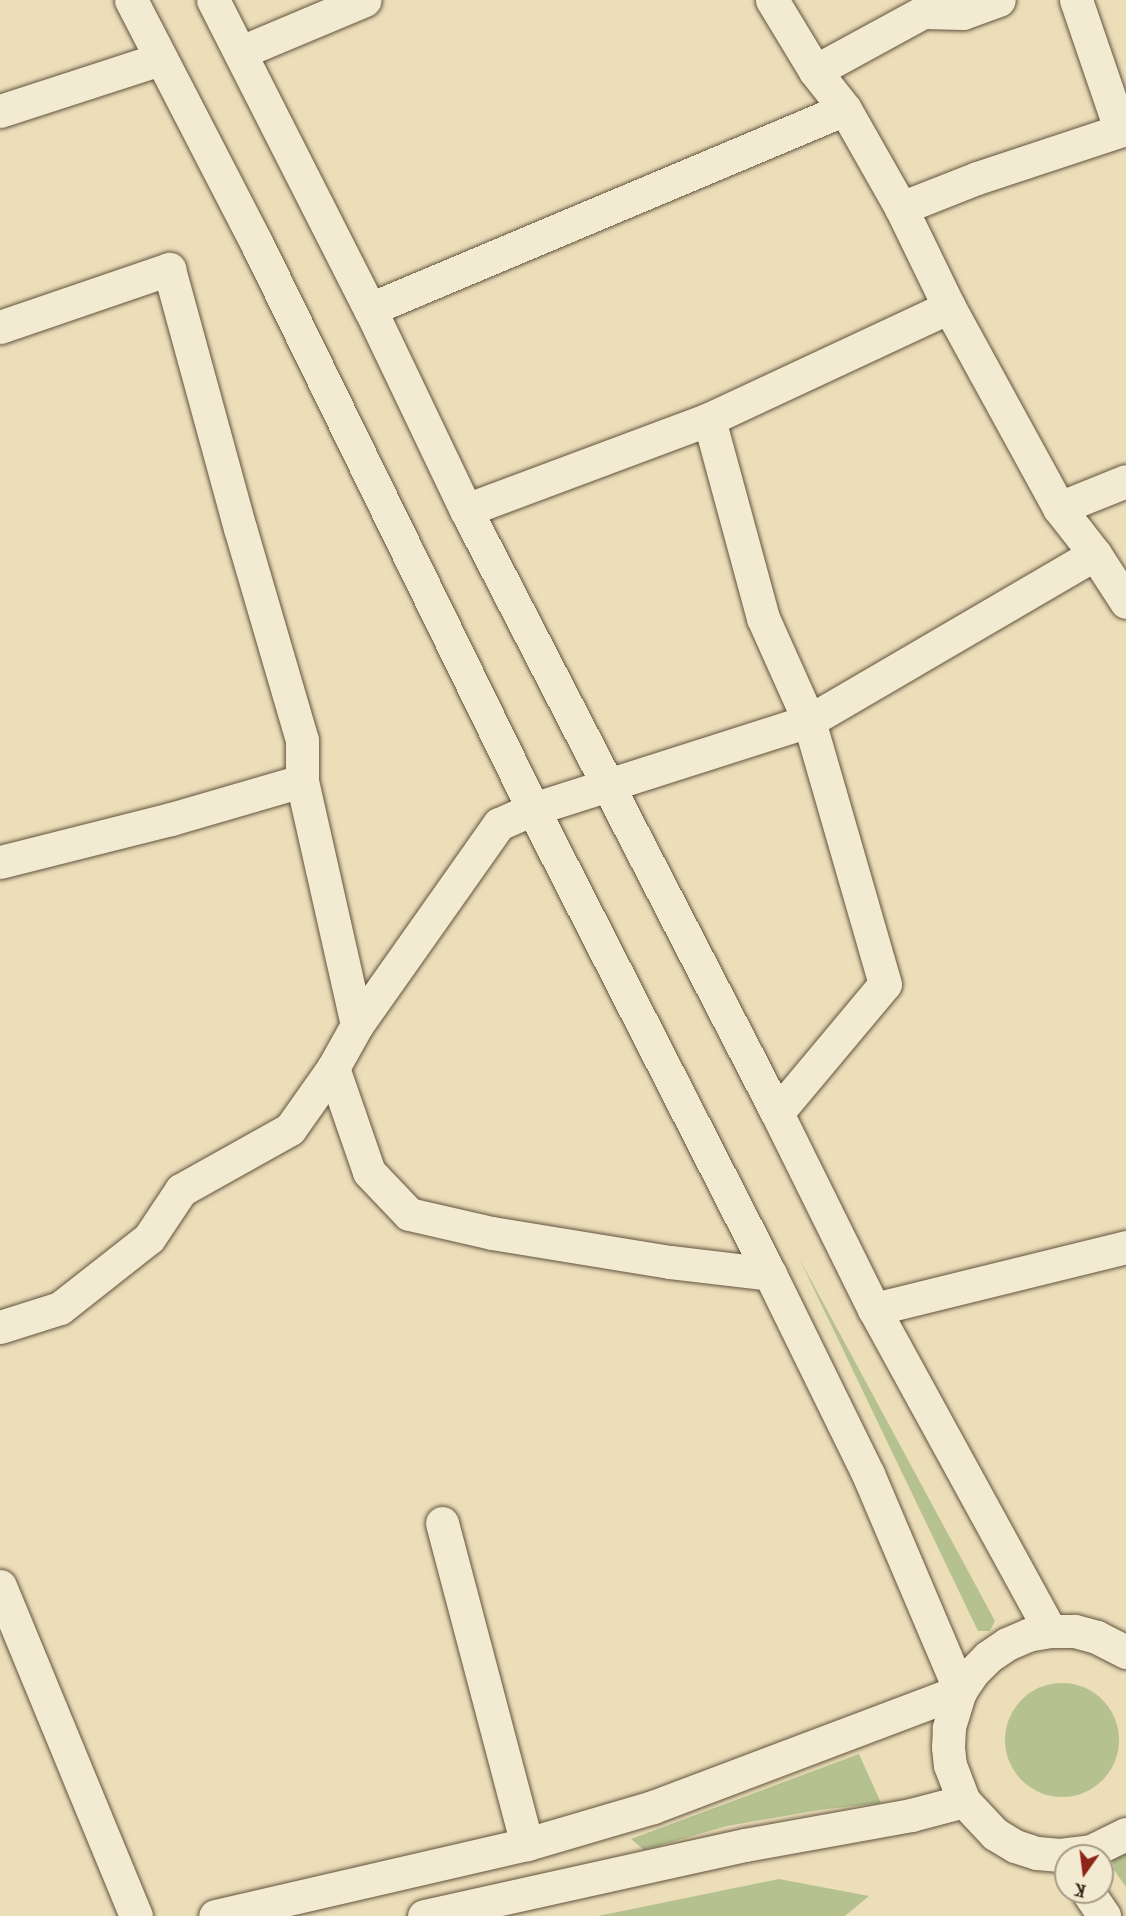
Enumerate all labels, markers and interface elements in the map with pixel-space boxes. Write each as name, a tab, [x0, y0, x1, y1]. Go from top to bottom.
north arrow	[1054, 1844, 1114, 1904]
text: K	[1072, 1879, 1088, 1901]

